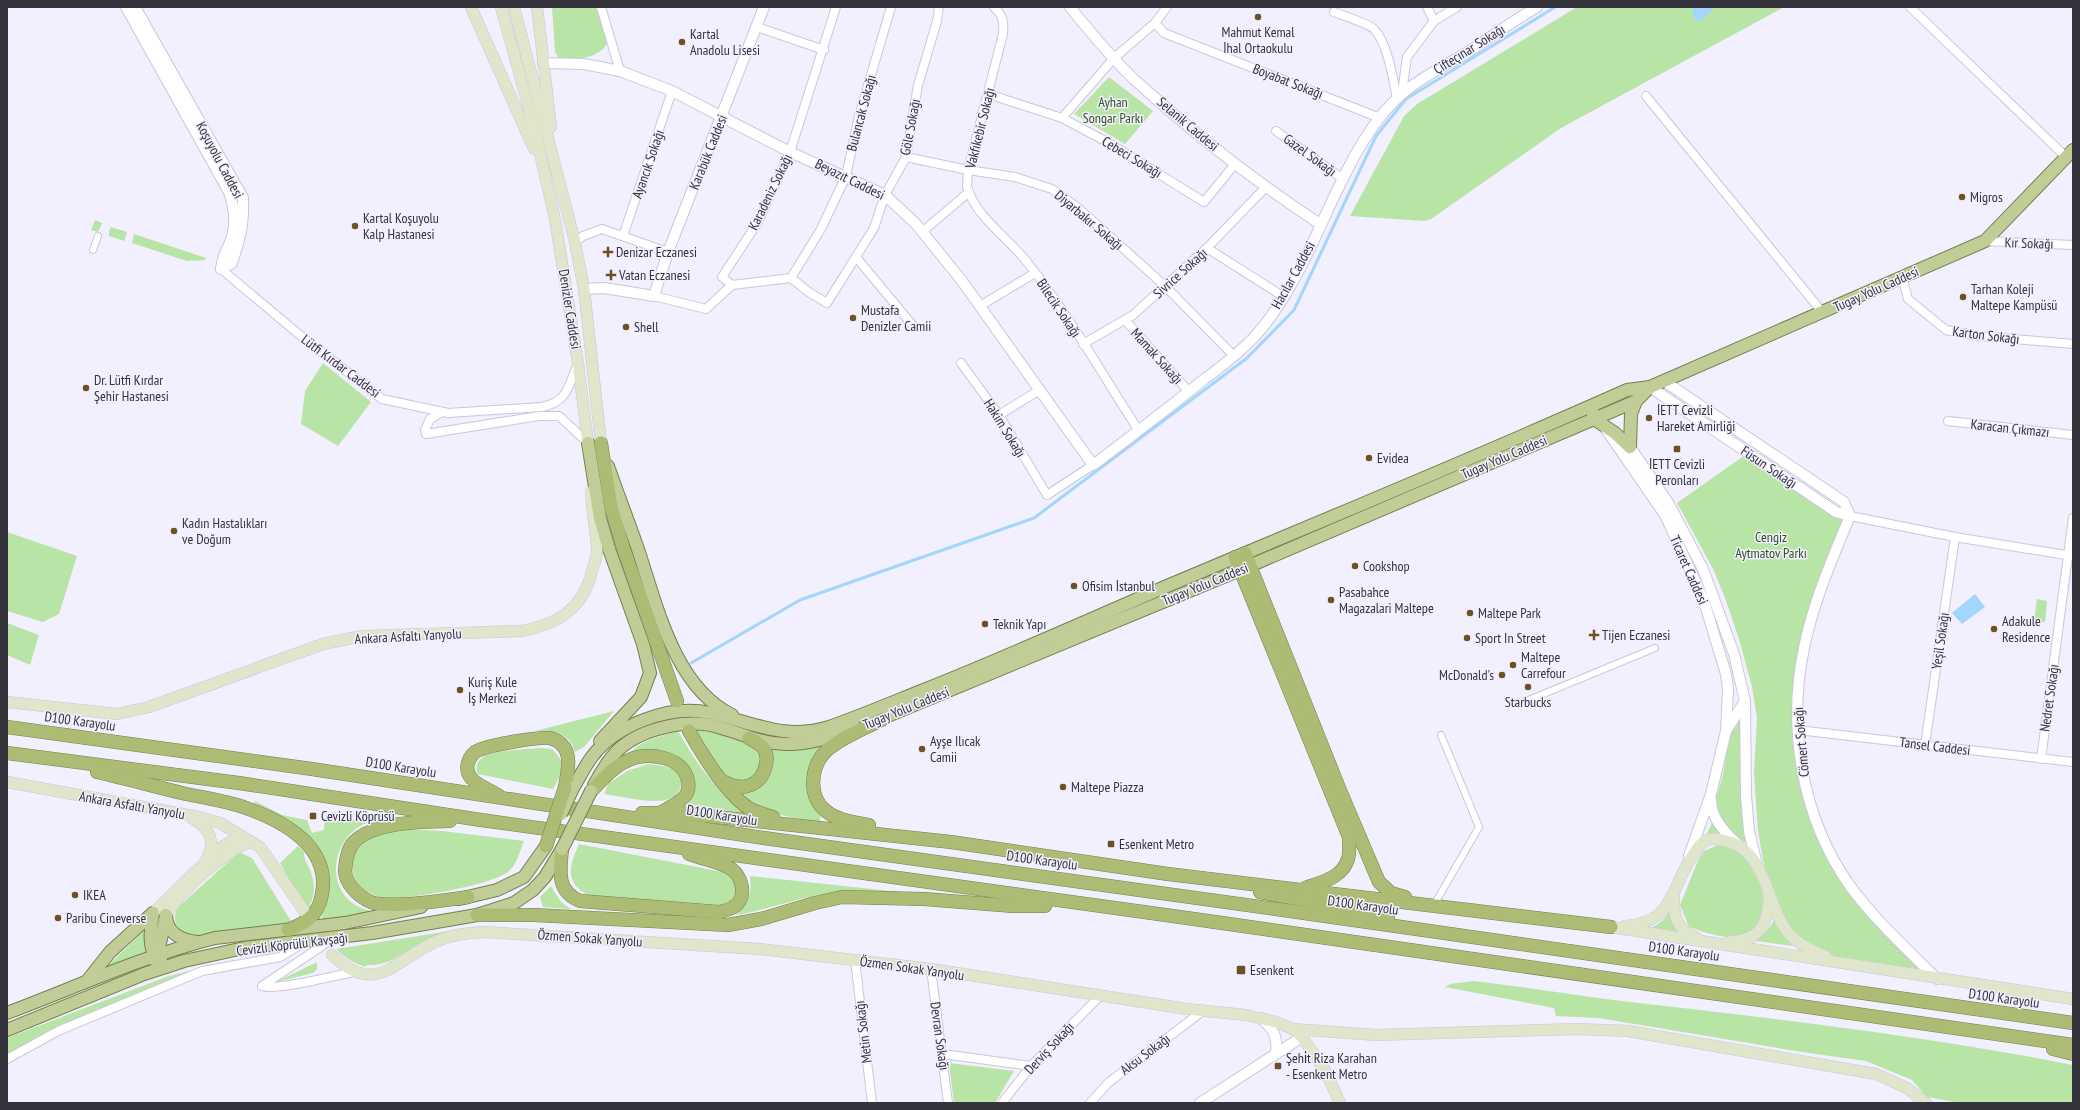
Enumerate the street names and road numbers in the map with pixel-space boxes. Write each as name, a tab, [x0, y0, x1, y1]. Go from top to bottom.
street label: Çifteçınar Sokağı	[1430, 20, 1508, 78]
street label: Boyabat Sokağı	[1250, 59, 1326, 103]
street label: Bulancak Sokağı	[842, 73, 880, 153]
street label: Vakfıkebir Sokağı	[961, 86, 999, 171]
street label: Selanik Caddesi	[1153, 93, 1223, 155]
street label: Göle Sokağı	[896, 97, 924, 157]
street label: Karabük Caddesi	[685, 112, 731, 192]
street label: Koşuyolu Caddesi	[192, 119, 248, 201]
street label: Ayancık Sokağı	[628, 127, 668, 201]
street label: Gazel Sokağı	[1280, 130, 1340, 180]
street label: Cebeci Sokağı	[1099, 132, 1165, 182]
street label: Karadeniz Sokağı	[744, 151, 796, 233]
street label: Beyazıt Caddesi	[812, 154, 888, 204]
street label: Diyarbakır Sokağı	[1051, 186, 1127, 254]
street label: Kır Sokağı	[2004, 233, 2054, 253]
street label: Hacılar Caddesi	[1267, 238, 1319, 312]
street label: Sivrice Sokağı	[1149, 244, 1211, 302]
street label: Tugay Yolu Caddesi	[1831, 262, 1921, 316]
street label: Denizler Caddesi	[555, 268, 585, 350]
street label: Bilecik Sokağı	[1033, 275, 1085, 341]
street label: Karton Sokağı	[1951, 322, 2021, 348]
street label: Mamak Sokağı	[1127, 324, 1187, 388]
street label: Lütfi Kırdar Caddesi	[298, 330, 384, 402]
street label: Hakim Sokağı	[980, 395, 1030, 461]
street label: Karacan Çıkmazı	[1970, 415, 2050, 441]
street label: Tugay Yolu Caddesi	[1458, 431, 1550, 483]
street label: Füsun Sokağı	[1737, 442, 1801, 492]
street label: Ticaret Caddesi	[1666, 533, 1712, 607]
street label: Tugay Yolu Caddesi	[1159, 559, 1251, 609]
street label: Yeşil Sokağı	[1927, 611, 1953, 671]
street label: Ankara Asfaltı Yanyolu	[354, 624, 462, 648]
street label: Nedret Sokağı	[2035, 663, 2063, 733]
street label: Tugay Yolu Caddesi	[860, 683, 952, 733]
street label: Cömert Sokağı	[1789, 706, 1813, 778]
street label: D100 Karayolu	[43, 707, 117, 735]
street label: Tansel Caddesi	[1899, 733, 1971, 759]
street label: D100 Karayolu	[364, 753, 438, 781]
street label: Ankara Asfaltı Yanyolu	[78, 787, 186, 823]
street label: D100 Karayolu	[685, 801, 759, 829]
street label: D100 Karayolu	[1005, 846, 1079, 874]
street label: D100 Karayolu	[1326, 891, 1400, 919]
street label: Özmen Sokak Yanyolu	[537, 925, 643, 951]
street label: Cevizli Köprülü Kavşağı	[235, 928, 349, 960]
street label: D100 Karayolu	[1647, 937, 1721, 965]
street label: Özmen Sokak Yanyolu	[859, 952, 965, 984]
street label: D100 Karayolu	[1967, 984, 2041, 1012]
street label: Metin Sokağı	[850, 1000, 876, 1064]
street label: Devran Sokağı	[926, 1001, 954, 1071]
street label: Derviş Sokağı	[1020, 1018, 1078, 1078]
street label: Aksu Sokağı	[1116, 1029, 1174, 1079]

